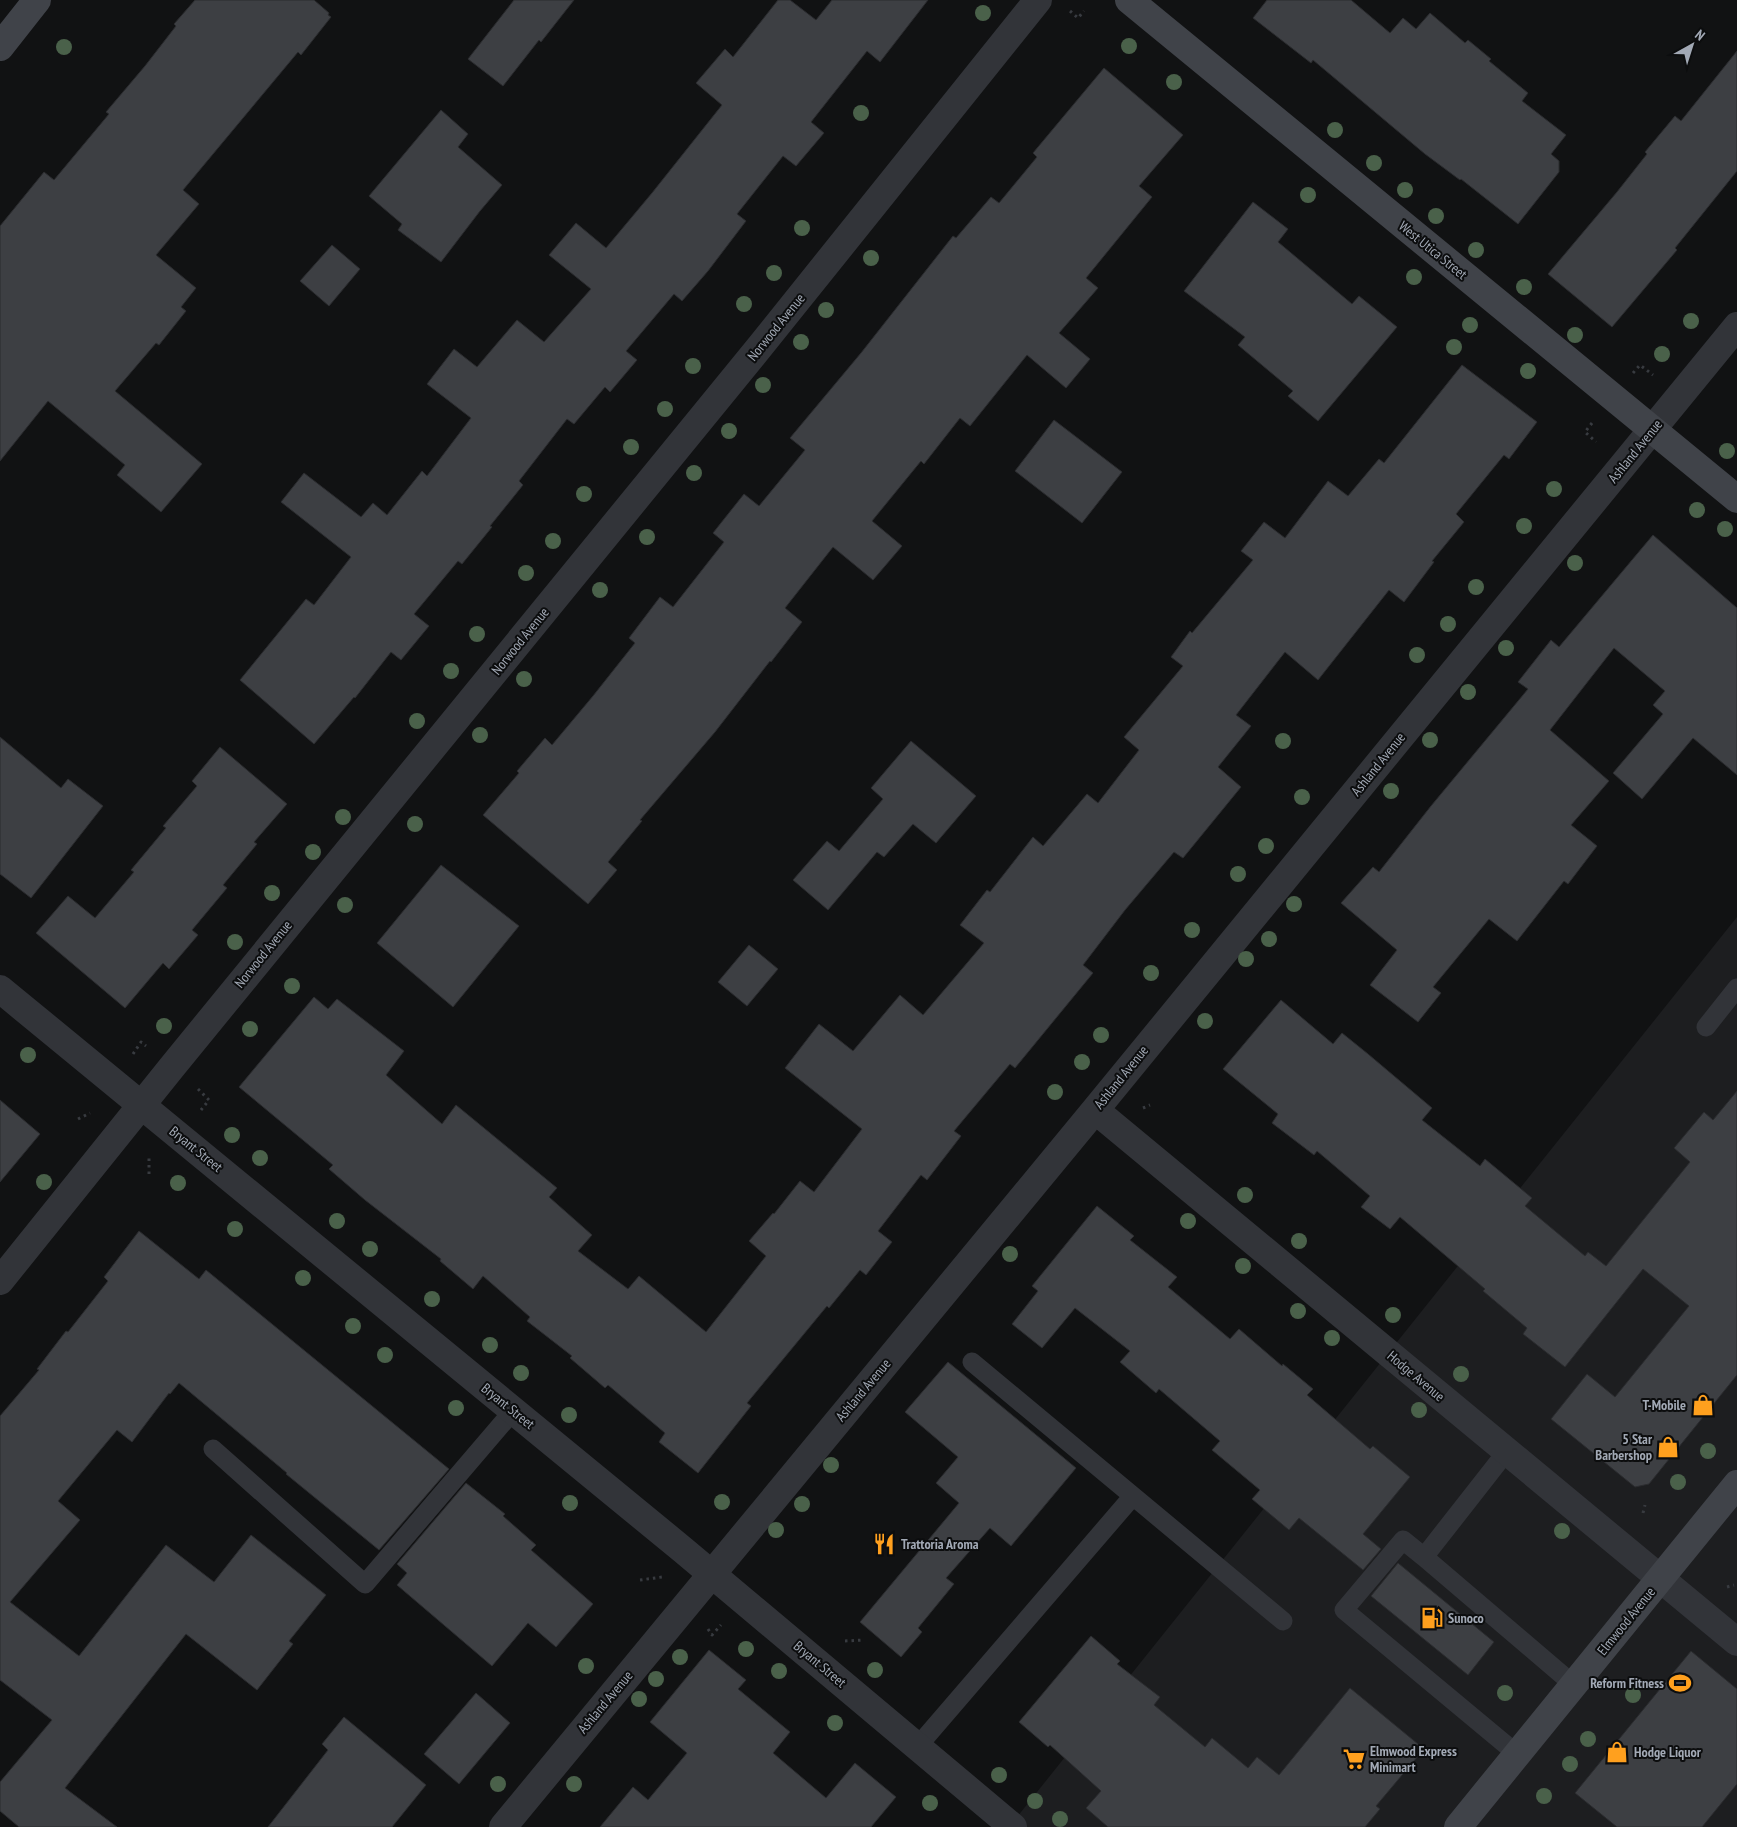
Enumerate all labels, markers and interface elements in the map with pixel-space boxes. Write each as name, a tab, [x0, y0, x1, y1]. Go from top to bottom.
north arrow	[1667, 20, 1717, 70]
text: N	[1692, 26, 1709, 44]
street label: West Utica Street	[1395, 217, 1471, 283]
street label: Norwood Avenue	[743, 289, 809, 364]
street label: Ashland Avenue	[1604, 415, 1666, 486]
street label: Norwood Avenue	[487, 603, 553, 678]
street label: Ashland Avenue	[1347, 728, 1409, 799]
street label: Norwood Avenue	[230, 916, 296, 991]
street label: Ashland Avenue	[1090, 1041, 1152, 1112]
street label: Bryant Street	[166, 1122, 226, 1176]
street label: Hodge Avenue	[1384, 1347, 1449, 1405]
street label: Ashland Avenue	[831, 1355, 895, 1425]
street label: Bryant Street	[478, 1379, 538, 1433]
shop icon: T-Mobile	[1690, 1392, 1716, 1418]
place label: T-Mobile	[1642, 1396, 1686, 1414]
place label: 5 Star Barbershop	[1595, 1430, 1653, 1464]
shop icon: 5 Star Barbershop	[1655, 1434, 1681, 1460]
restaurant icon: Trattoria Aroma	[871, 1531, 897, 1557]
place label: Trattoria Aroma	[901, 1535, 979, 1553]
street label: Elmwood Avenue	[1593, 1583, 1659, 1659]
fuel station icon: Sunoco	[1419, 1605, 1445, 1631]
place label: Sunoco	[1448, 1609, 1484, 1627]
street label: Bryant Street	[790, 1637, 850, 1691]
street label: Ashland Avenue	[573, 1667, 637, 1737]
sports icon: Reform Fitness	[1667, 1670, 1693, 1696]
place label: Reform Fitness	[1590, 1674, 1664, 1692]
shop icon: Hodge Liquor	[1604, 1739, 1630, 1765]
place label: Elmwood Express Minimart	[1370, 1742, 1457, 1776]
place label: Hodge Liquor	[1634, 1743, 1702, 1761]
supermarket icon: Elmwood Express Minimart	[1341, 1746, 1367, 1772]

